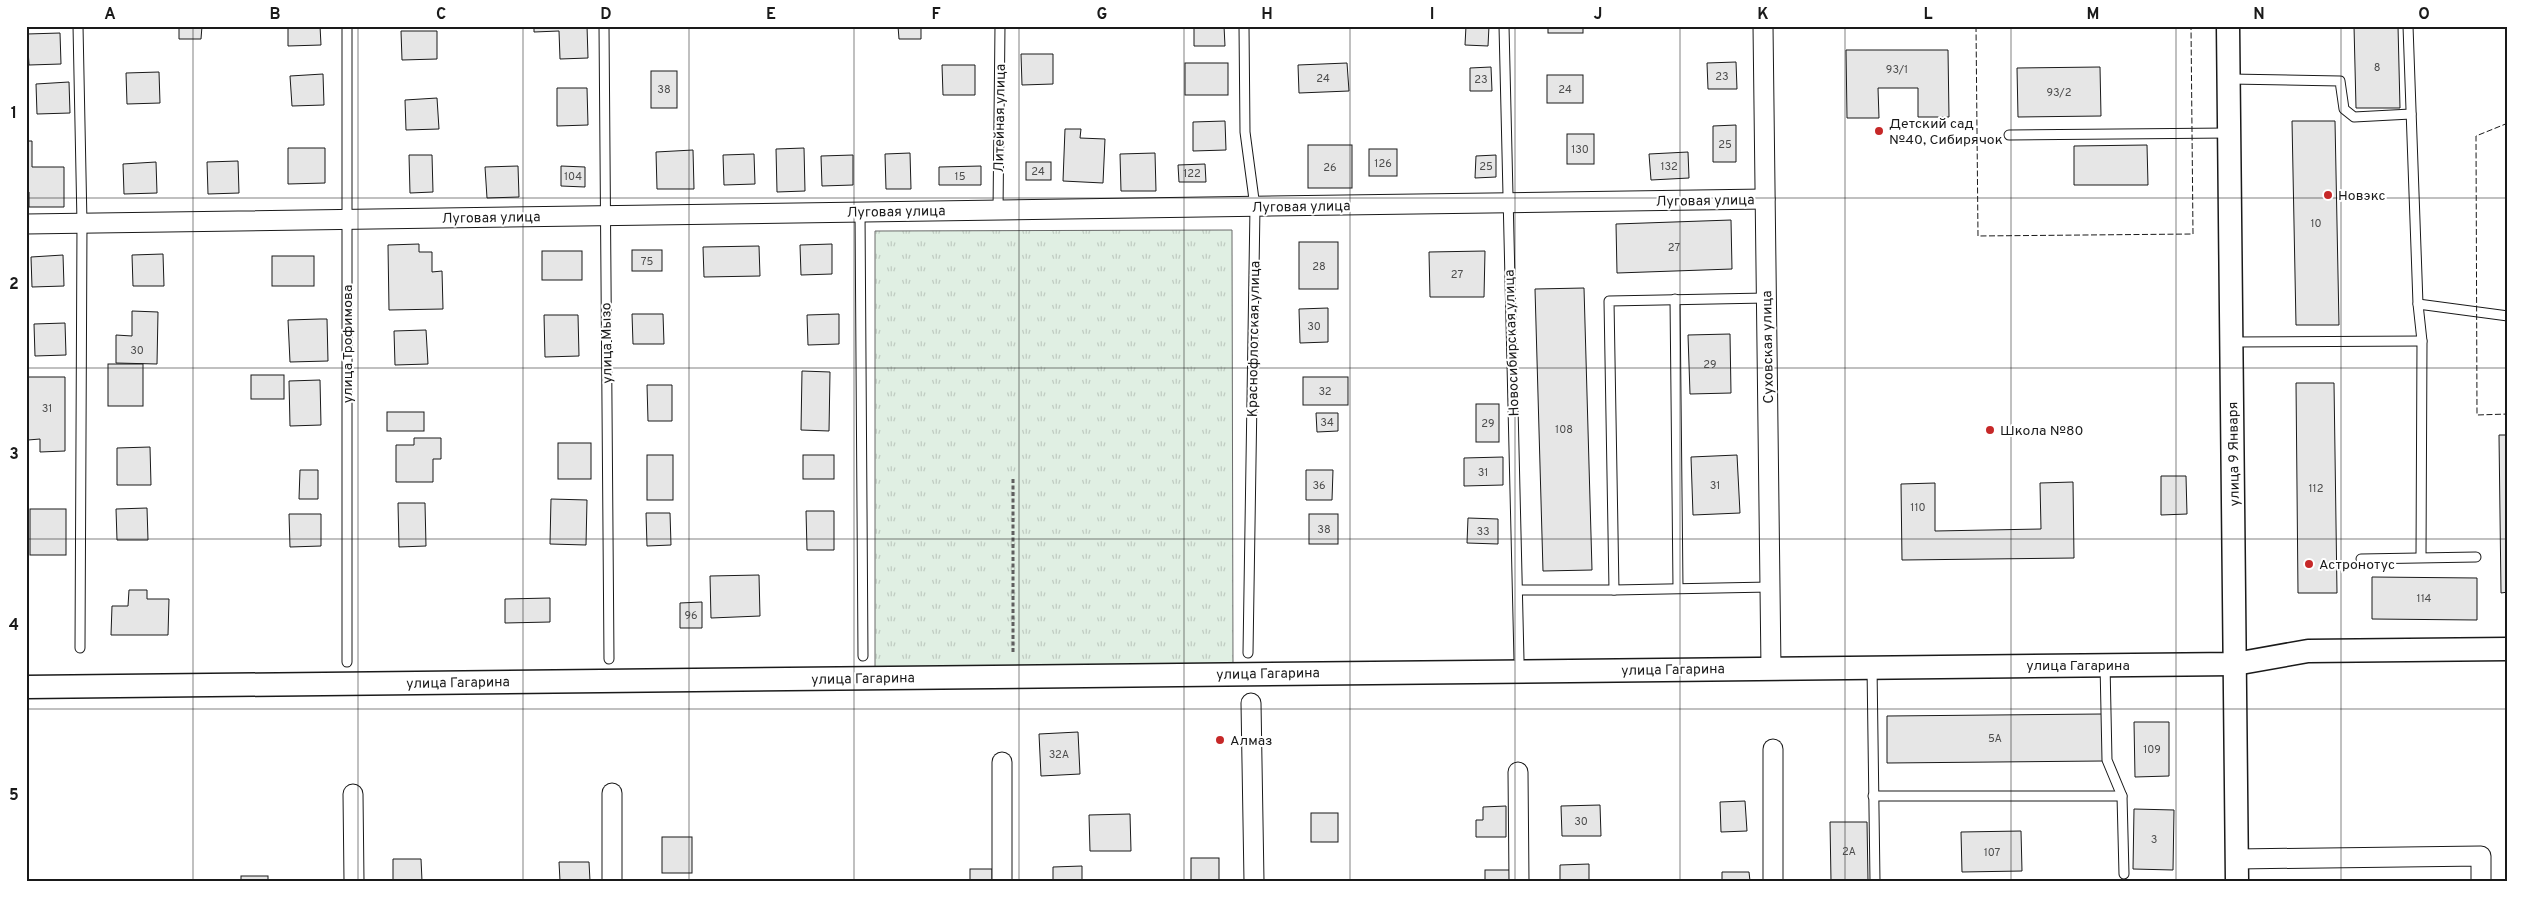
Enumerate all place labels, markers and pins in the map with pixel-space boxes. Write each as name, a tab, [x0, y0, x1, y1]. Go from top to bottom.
place label: Детский сад №40, Сибирячок	[1889, 116, 2003, 149]
marker: Детский сад №40, Сибирячок	[1873, 125, 1885, 137]
place label: Новэкс	[2338, 188, 2386, 205]
marker: Новэкс	[2322, 189, 2334, 201]
place label: Школа №80	[2000, 423, 2083, 440]
marker: Школа №80	[1984, 424, 1996, 436]
place label: Астронотус	[2319, 557, 2395, 574]
marker: Астронотус	[2303, 558, 2315, 570]
place label: Алмаз	[1230, 733, 1273, 750]
marker: Алмаз	[1214, 734, 1226, 746]

